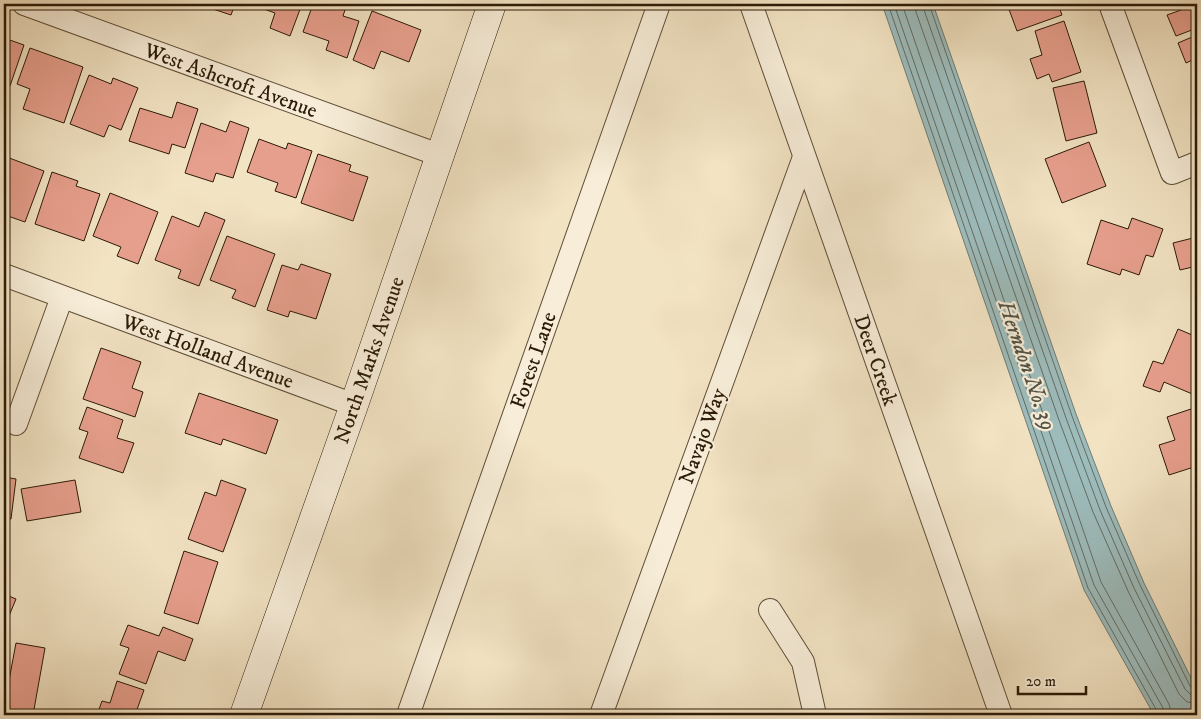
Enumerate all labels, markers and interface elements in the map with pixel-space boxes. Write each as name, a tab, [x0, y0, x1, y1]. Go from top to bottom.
street label: West Ashcroft Avenue	[140, 37, 321, 124]
street label: North Marks Avenue	[329, 273, 411, 447]
water label: Herndon No. 39	[991, 296, 1061, 434]
street label: West Holland Avenue	[117, 308, 297, 395]
street label: Forest Lane	[505, 308, 563, 412]
street label: Deer Creek	[847, 311, 903, 410]
street label: Navajo Way	[674, 384, 733, 488]
scale bar	[1018, 664, 1086, 696]
text: 20 m	[1026, 672, 1056, 691]

